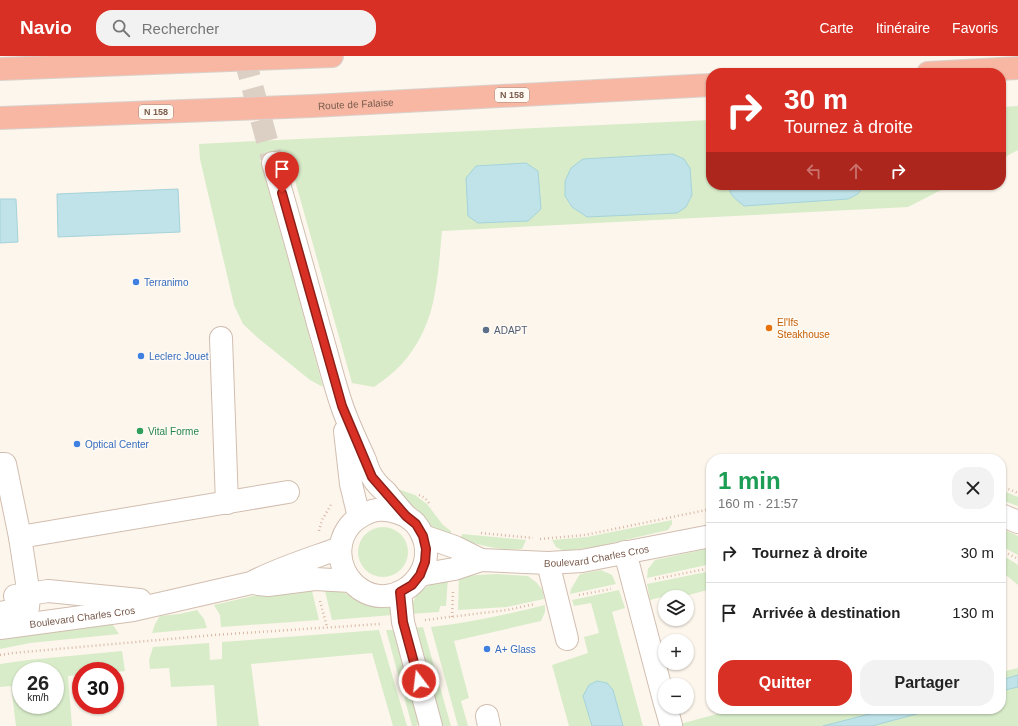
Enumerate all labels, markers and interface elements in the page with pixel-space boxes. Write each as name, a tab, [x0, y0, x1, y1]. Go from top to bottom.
search box	[96, 10, 376, 46]
text: Navio	[20, 17, 72, 38]
icon: search	[110, 17, 132, 39]
text: Rechercher	[142, 20, 219, 37]
text: Carte	[819, 20, 854, 36]
text: Itinéraire	[876, 20, 930, 36]
text: Favoris	[952, 20, 998, 36]
icon: right	[718, 84, 770, 136]
text: 30 m	[784, 84, 848, 115]
road number: N 158	[495, 88, 529, 102]
street label: Route de Falaise	[318, 96, 394, 111]
road number: N 158	[139, 105, 173, 119]
text: Tournez à droite	[784, 117, 913, 137]
pin	[265, 152, 299, 193]
icon: arrive	[271, 158, 293, 180]
icon: left	[803, 160, 825, 182]
icon: ahead	[845, 160, 867, 182]
icon: right	[887, 160, 909, 182]
marker: Terranimo	[131, 277, 141, 287]
place label: Terranimo	[144, 277, 189, 288]
place label: El'Ifs Steakhouse	[777, 317, 830, 340]
marker: El'Ifs Steakhouse	[764, 323, 774, 333]
marker: ADAPT	[481, 325, 491, 335]
place label: ADAPT	[494, 325, 527, 336]
marker: Leclerc Jouet	[136, 351, 146, 361]
place label: Leclerc Jouet	[149, 351, 209, 362]
marker: Vital Forme	[135, 426, 145, 436]
place label: Vital Forme	[148, 426, 199, 437]
marker: Optical Center	[72, 439, 82, 449]
place label: Optical Center	[85, 439, 150, 450]
text: 1 min	[718, 467, 781, 494]
button: close	[952, 467, 994, 509]
text: 160 m · 21:57	[718, 496, 798, 511]
icon: right	[718, 542, 740, 564]
street label: Boulevard Charles Cros	[544, 543, 650, 569]
text: Tournez à droite	[752, 544, 868, 561]
text: 30 m	[961, 544, 994, 561]
map controls	[658, 590, 694, 714]
button: layers	[658, 590, 694, 626]
icon: arrive	[718, 602, 740, 624]
street label: Boulevard Charles Cros	[29, 604, 136, 629]
text: Arrivée à destination	[752, 604, 900, 621]
text: 130 m	[952, 604, 994, 621]
button: +	[658, 634, 694, 670]
marker: A+ Glass	[482, 644, 492, 654]
place label: A+ Glass	[495, 644, 536, 655]
position arrow	[398, 660, 440, 702]
button: Quitter	[718, 660, 852, 706]
button: Partager	[860, 660, 994, 706]
speed limit sign: 30	[72, 662, 124, 714]
text: 26	[27, 672, 49, 694]
button: −	[658, 678, 694, 714]
text: km/h	[27, 692, 49, 703]

